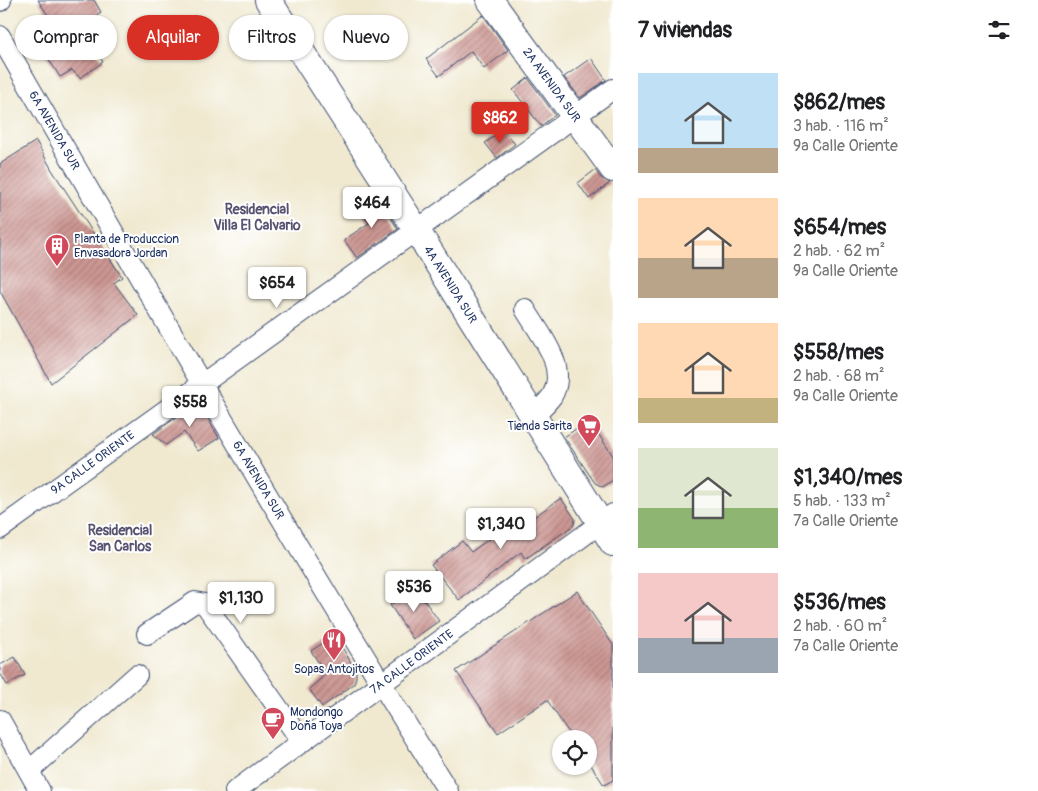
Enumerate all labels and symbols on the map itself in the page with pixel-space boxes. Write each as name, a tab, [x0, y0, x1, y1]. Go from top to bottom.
street label: 2A AVENIDA SUR	[519, 45, 583, 125]
street label: 6A AVENIDA SUR	[25, 88, 83, 173]
pin: $862	[470, 102, 530, 144]
pin: $464	[342, 186, 402, 229]
district label: Residencial Villa El Calvario	[213, 201, 301, 234]
place label: Planta de Produccion Envasadora Jordan	[74, 232, 179, 261]
building icon: Planta de Produccion Envasadora Jordan	[44, 233, 70, 267]
street label: 4A AVENIDA SUR	[420, 243, 480, 326]
pin: $654	[247, 266, 307, 309]
pin: $558	[160, 386, 220, 428]
supermarket icon: Tienda Sarita	[576, 413, 602, 447]
place label: Tienda Sarita	[507, 419, 572, 434]
street label: 9A CALLE ORIENTE	[48, 428, 138, 498]
street label: 6A AVENIDA SUR	[229, 439, 287, 522]
pin: $1,340	[460, 508, 542, 550]
district label: Residencial San Carlos	[88, 522, 152, 555]
pin: $536	[384, 570, 444, 613]
pin: $1,130	[200, 582, 282, 624]
street label: 7A CALLE ORIENTE	[367, 626, 457, 698]
restaurant icon: Sopas Antojitos	[321, 627, 347, 661]
place label: Sopas Antojitos	[294, 662, 375, 677]
place label: Mondongo Doña Toya	[290, 705, 344, 734]
cafe icon: Mondongo Doña Toya	[260, 706, 286, 740]

